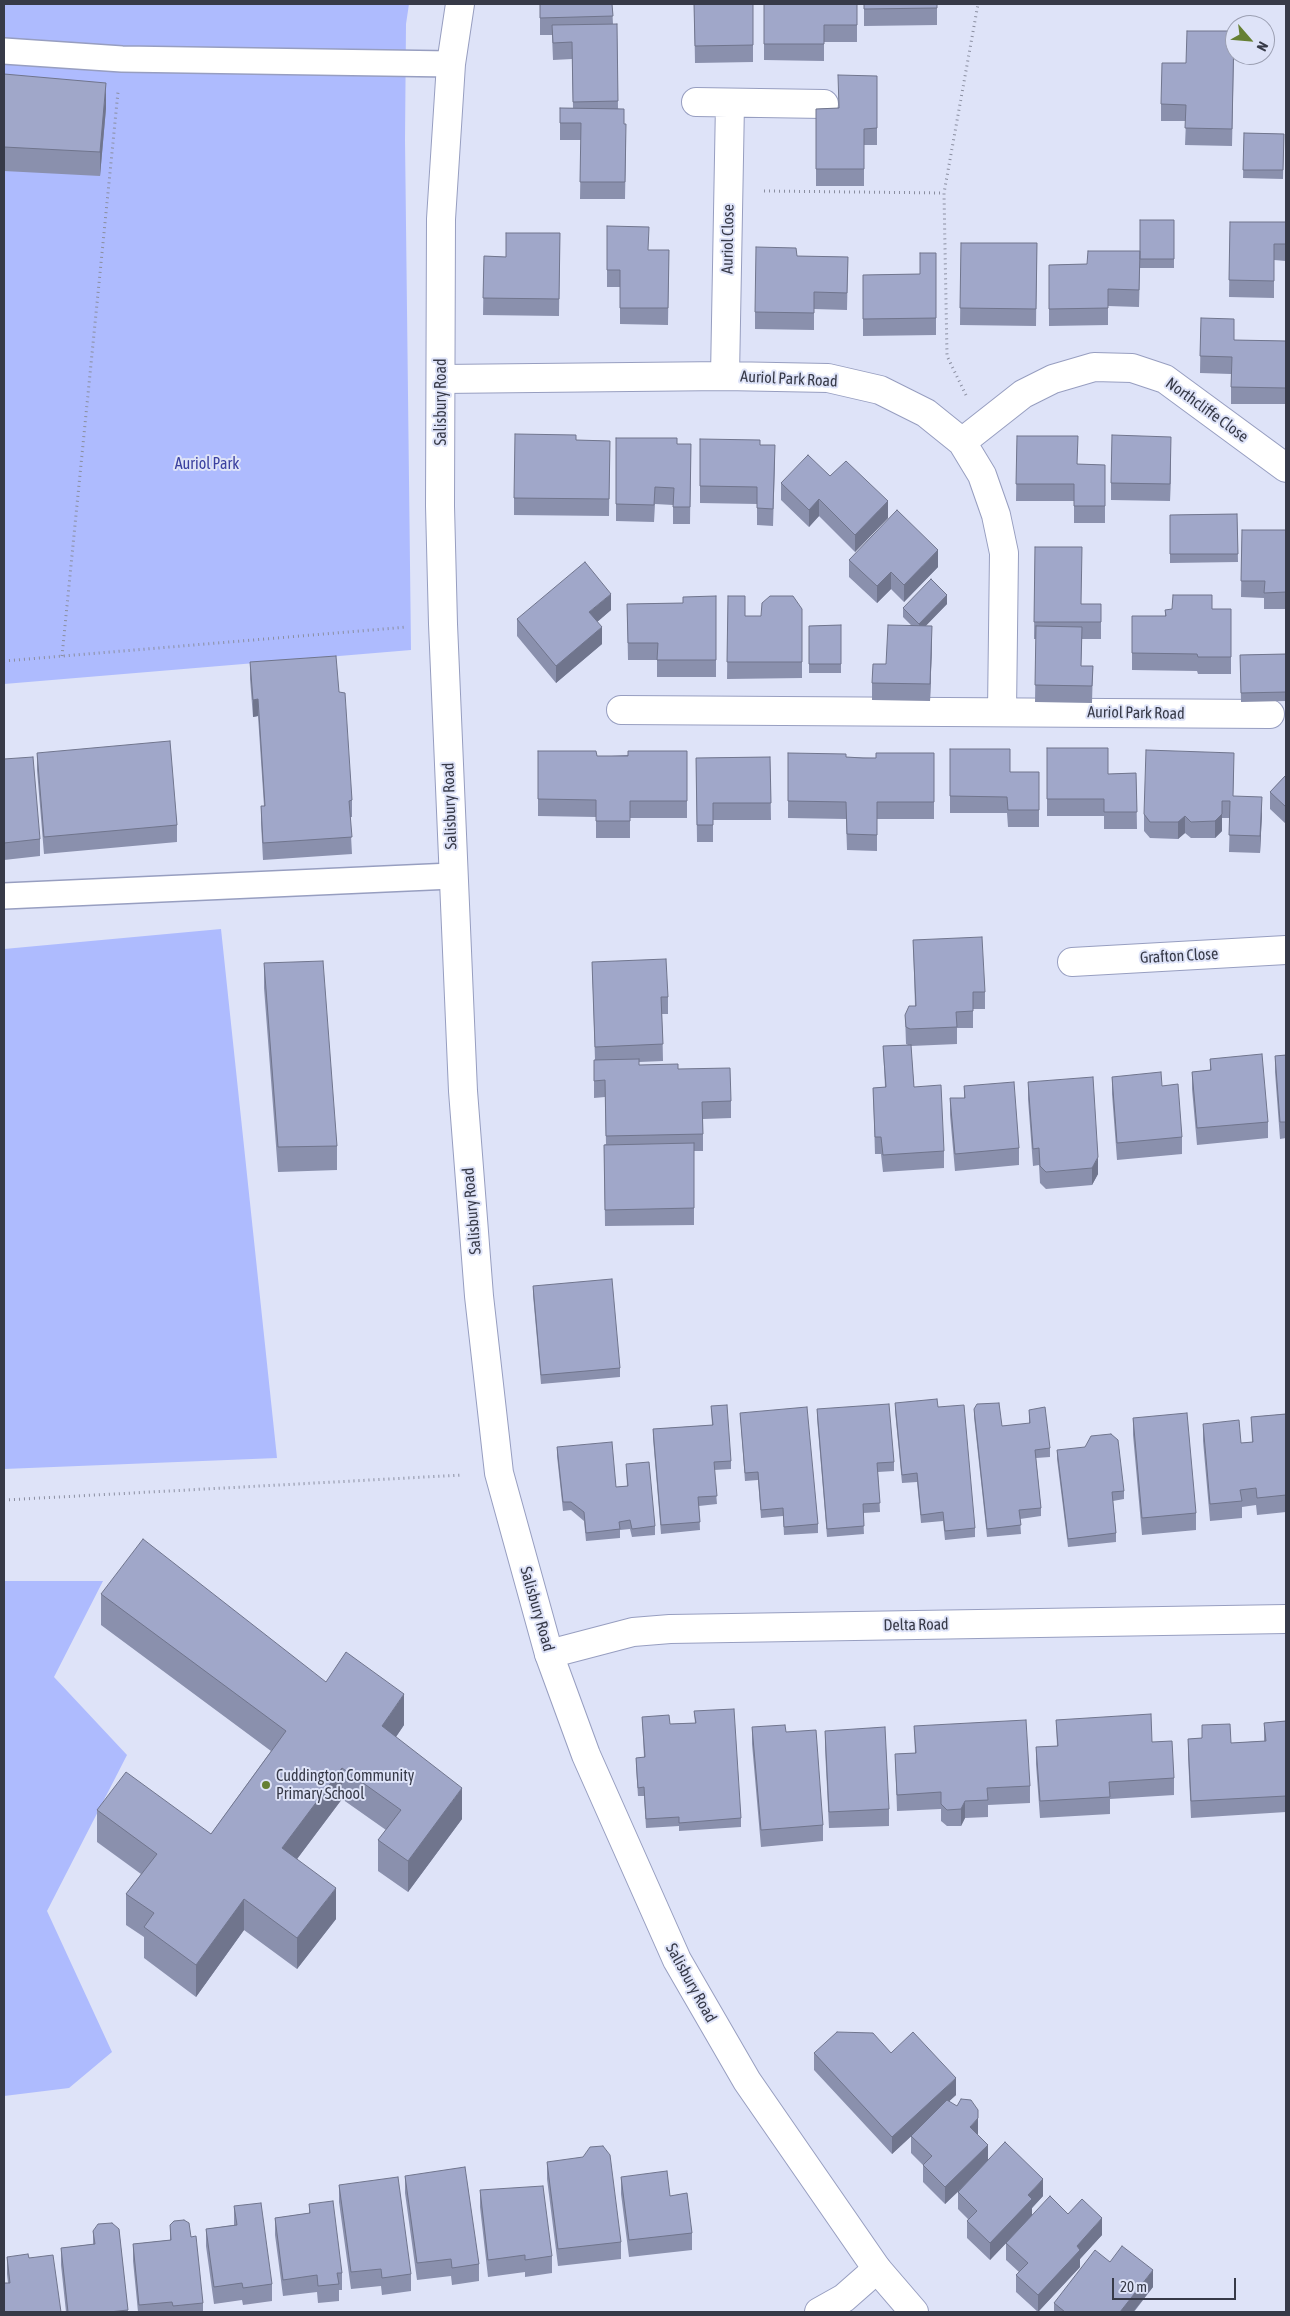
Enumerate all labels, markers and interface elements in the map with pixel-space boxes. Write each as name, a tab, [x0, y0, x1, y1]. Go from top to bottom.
north arrow	[1225, 15, 1275, 65]
text: N	[1253, 39, 1271, 54]
street label: Auriol Close	[718, 204, 738, 274]
street label: Salisbury Road	[431, 358, 451, 446]
street label: Auriol Park Road	[740, 367, 838, 391]
street label: Northcliffe Close	[1162, 374, 1252, 446]
park label: Auriol Park	[175, 454, 239, 474]
street label: Auriol Park Road	[1087, 703, 1185, 723]
street label: Salisbury Road	[439, 762, 461, 850]
street label: Grafton Close	[1139, 944, 1219, 968]
street label: Salisbury Road	[459, 1167, 485, 1255]
street label: Salisbury Road	[516, 1564, 558, 1654]
street label: Delta Road	[883, 1615, 949, 1635]
place label: Cuddington Community Primary School	[276, 1766, 414, 1804]
marker: Cuddington Community Primary School	[260, 1779, 272, 1791]
street label: Salisbury Road	[661, 1940, 721, 2026]
scale bar	[1115, 2268, 1239, 2300]
text: 20 m	[1120, 2278, 1147, 2295]

